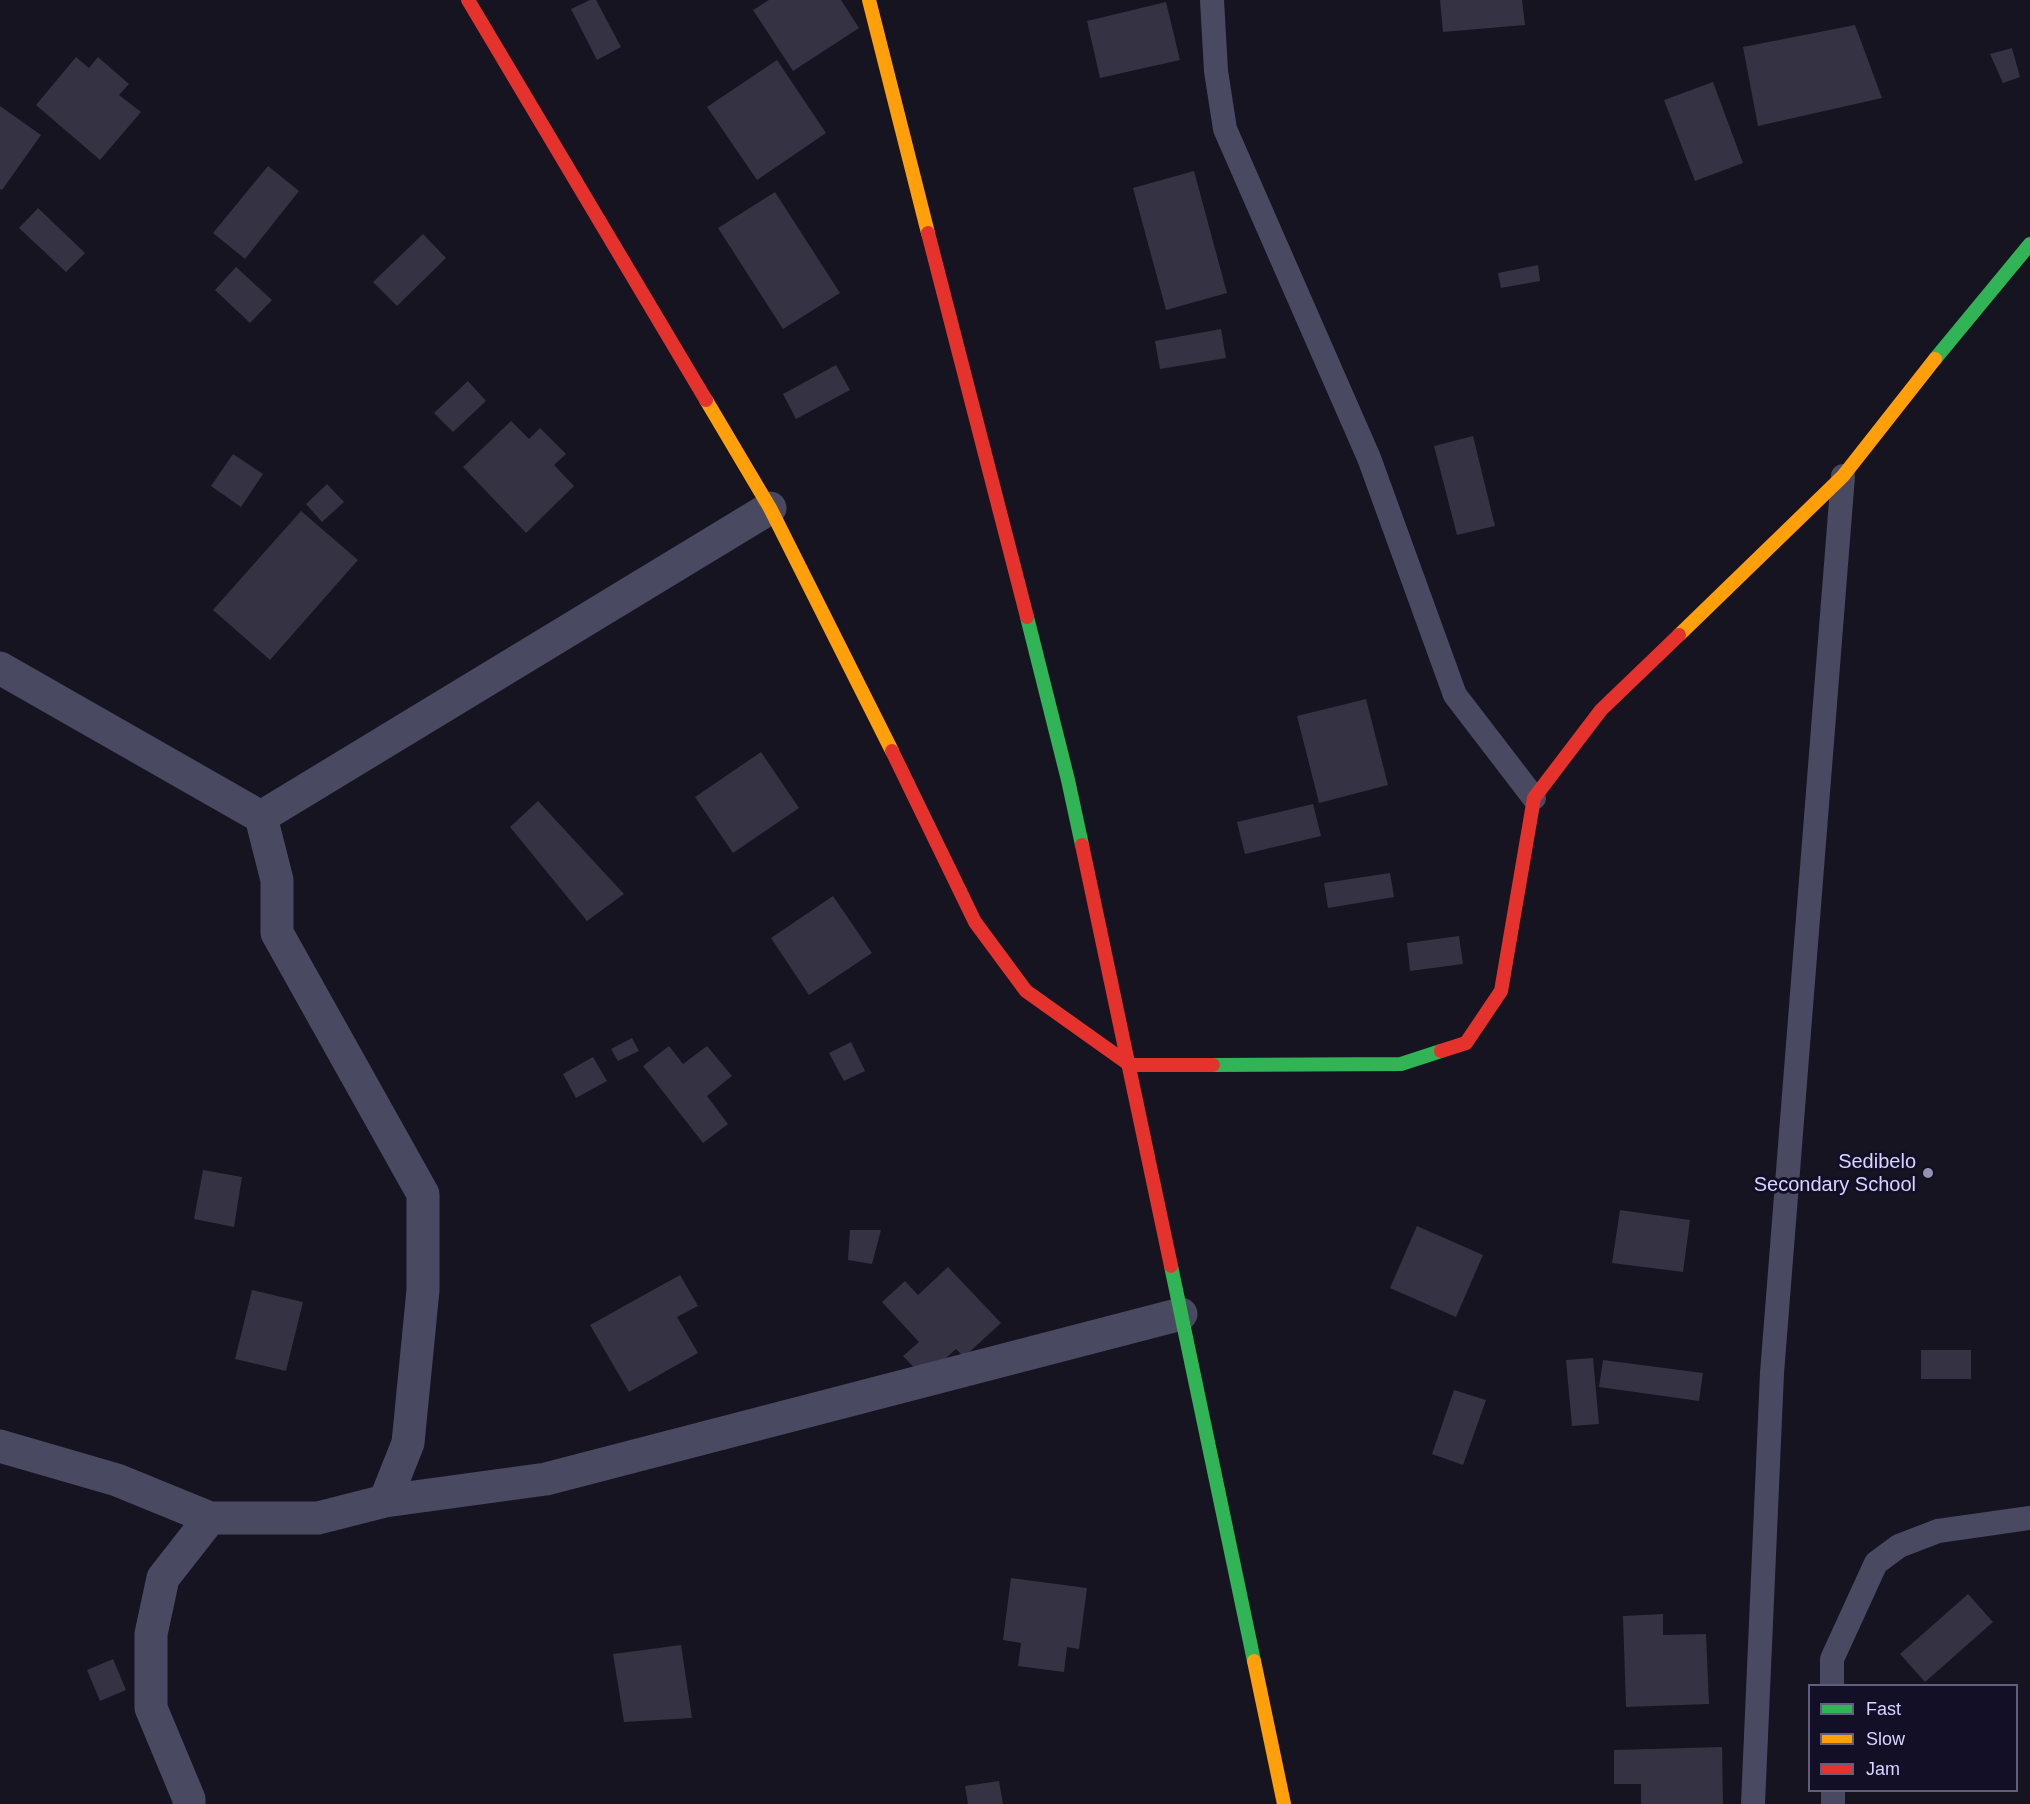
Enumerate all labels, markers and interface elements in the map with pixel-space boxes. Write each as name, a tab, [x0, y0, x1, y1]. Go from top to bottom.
place label: Sedibelo Secondary School	[1754, 1150, 1916, 1197]
marker: Sedibelo Secondary School	[1921, 1166, 1935, 1180]
legend	[1808, 1684, 2018, 1792]
text: Fast	[1866, 1699, 1901, 1719]
text: Slow	[1866, 1729, 1905, 1749]
text: Jam	[1866, 1759, 1900, 1779]

